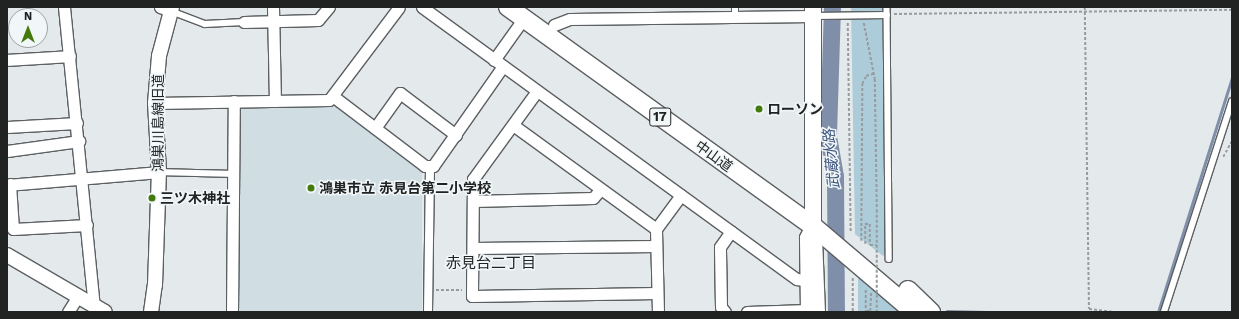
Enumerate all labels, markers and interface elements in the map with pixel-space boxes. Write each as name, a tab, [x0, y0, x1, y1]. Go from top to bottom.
north arrow	[8, 8, 48, 48]
text: N	[24, 10, 32, 23]
street label: 鴻巣川島線旧道	[150, 74, 166, 172]
place label: ローソン	[767, 101, 823, 117]
marker: ローソン	[754, 104, 764, 114]
road number: 17	[649, 106, 671, 128]
water label: 武蔵水路	[820, 128, 844, 190]
street label: 中山道	[692, 137, 736, 175]
place label: 鴻巣市立 赤見台第二小学校	[319, 180, 491, 196]
marker: 鴻巣市立 赤見台第二小学校	[306, 183, 316, 193]
place label: 三ツ木神社	[160, 190, 230, 206]
marker: 三ツ木神社	[147, 193, 157, 203]
district label: 赤見台二丁目	[446, 255, 536, 273]

